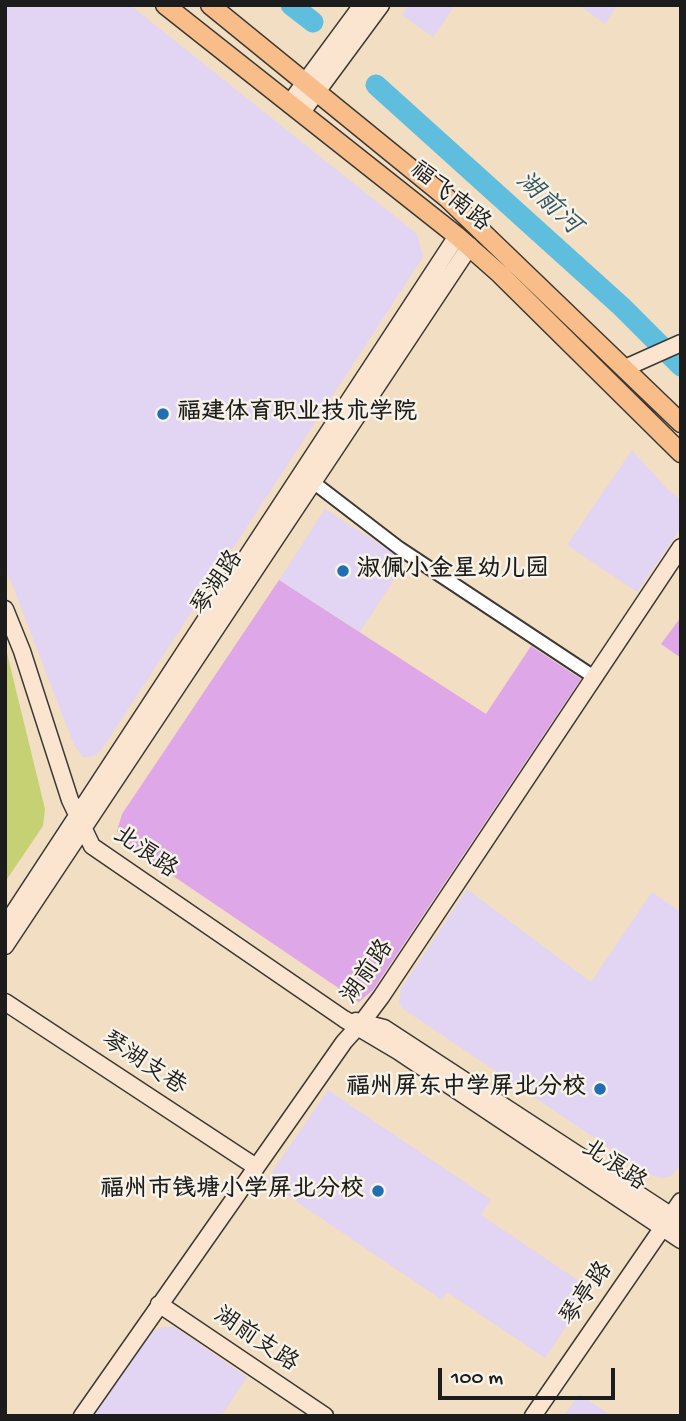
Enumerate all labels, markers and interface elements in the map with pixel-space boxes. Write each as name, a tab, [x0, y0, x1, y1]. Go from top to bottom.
street label: 福飞南路	[403, 157, 495, 239]
water label: 湖前河	[508, 167, 586, 243]
place label: 福建体育职业技术学院	[177, 400, 417, 428]
marker: 福建体育职业技术学院	[155, 406, 171, 422]
street label: 琴湖路	[187, 546, 251, 622]
place label: 淑佩小金星幼儿园	[357, 557, 549, 585]
marker: 淑佩小金星幼儿园	[335, 563, 351, 579]
street label: 北浪路	[106, 822, 182, 886]
street label: 湖前路	[337, 935, 401, 1011]
street label: 琴湖支巷	[95, 1027, 191, 1103]
place label: 福州屏东中学屏北分校	[346, 1075, 586, 1103]
marker: 福州屏东中学屏北分校	[592, 1081, 608, 1097]
street label: 北浪路	[575, 1135, 651, 1199]
place label: 福州市钱塘小学屏北分校	[100, 1177, 364, 1205]
marker: 福州市钱塘小学屏北分校	[370, 1183, 386, 1199]
street label: 琴亭路	[556, 1257, 620, 1333]
street label: 湖前支路	[207, 1302, 303, 1380]
scale bar	[441, 1354, 618, 1398]
text: 100 m	[451, 1367, 503, 1392]

